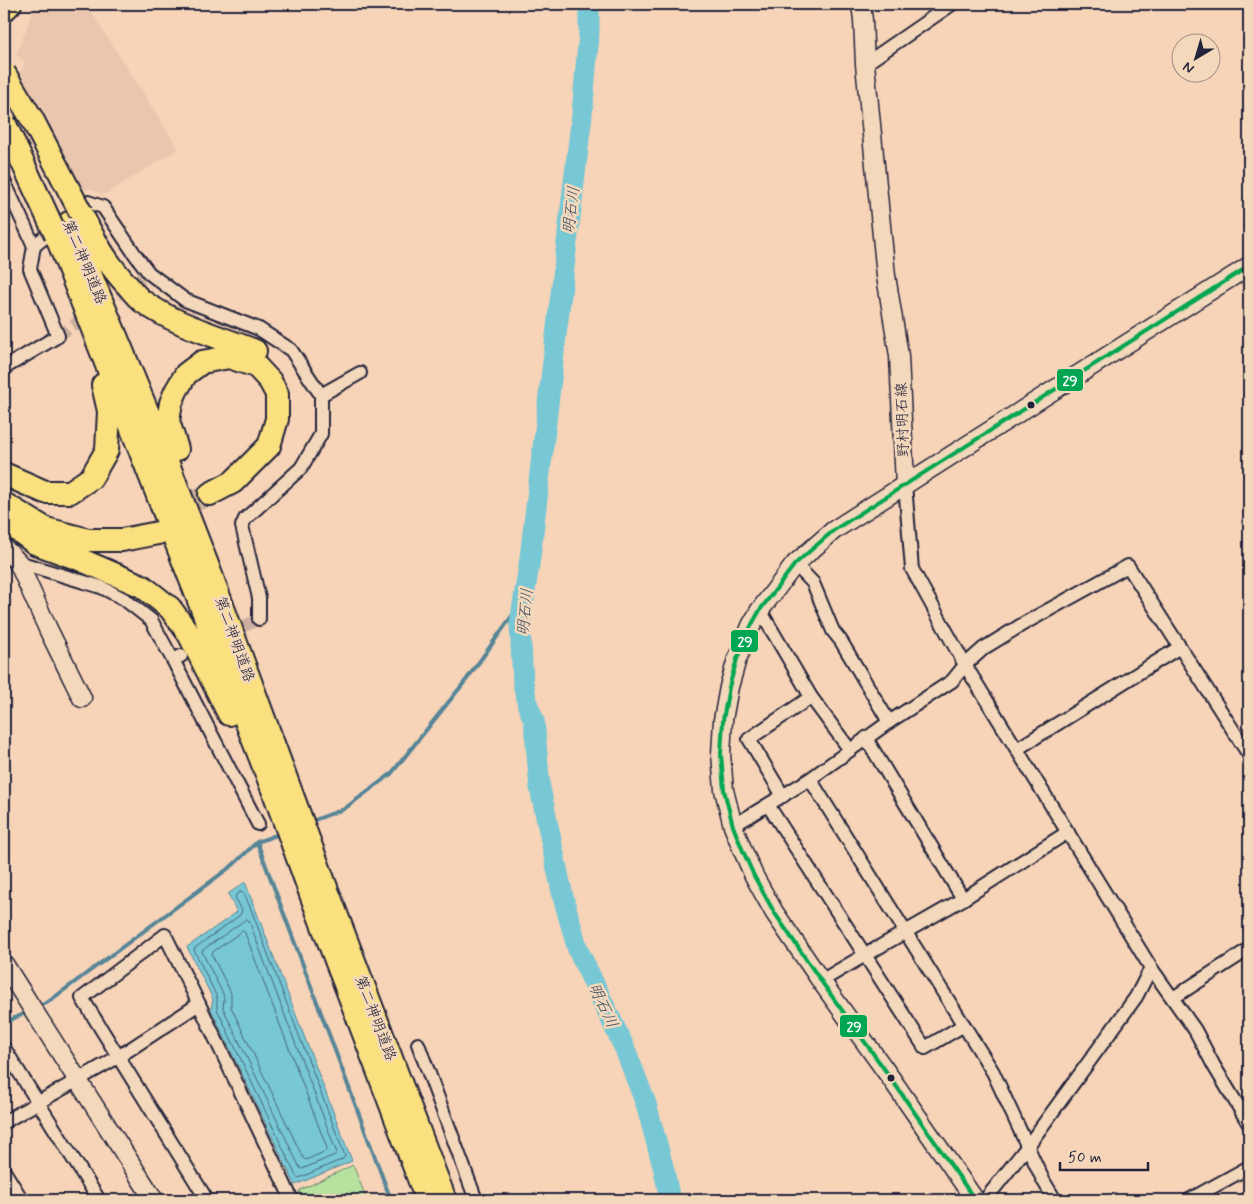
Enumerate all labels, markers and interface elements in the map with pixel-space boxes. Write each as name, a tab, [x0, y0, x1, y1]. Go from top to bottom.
north arrow	[1170, 32, 1220, 82]
text: N	[1179, 57, 1198, 77]
water label: 明石川	[558, 185, 585, 235]
street label: 第二神明道路	[57, 217, 111, 308]
line badge: 29	[1056, 368, 1084, 392]
text: 29	[1062, 372, 1078, 390]
street label: 野村明石線	[892, 382, 914, 458]
unlabelled marker	[1026, 400, 1036, 410]
water label: 明石川	[513, 587, 538, 637]
street label: 第二神明道路	[209, 594, 259, 685]
line badge: 29	[730, 629, 759, 653]
text: 29	[737, 633, 753, 651]
street label: 第二神明道路	[350, 973, 401, 1064]
water label: 明石川	[583, 979, 622, 1032]
line badge: 29	[839, 1014, 868, 1038]
text: 29	[846, 1018, 862, 1036]
unlabelled marker	[886, 1073, 896, 1083]
scale bar	[1060, 1139, 1148, 1171]
text: 50 m	[1068, 1148, 1102, 1168]

